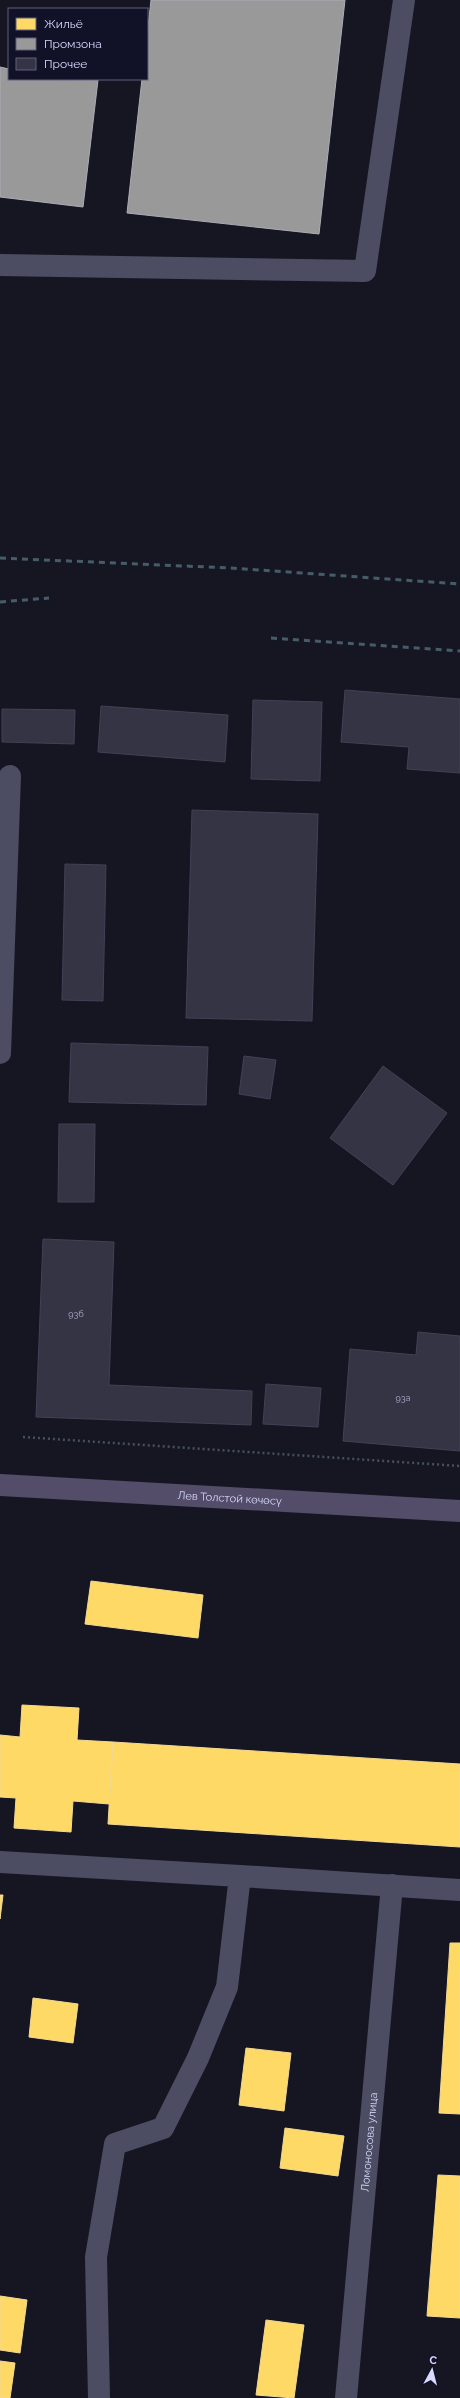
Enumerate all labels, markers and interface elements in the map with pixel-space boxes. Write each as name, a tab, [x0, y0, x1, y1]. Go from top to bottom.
legend	[8, 8, 148, 80]
text: Жильё	[44, 17, 83, 31]
text: Промзона	[44, 37, 102, 51]
text: Прочее	[44, 57, 87, 71]
house number: 93б	[68, 1309, 84, 1319]
house number: 93а	[396, 1393, 411, 1403]
street label: Лев Толстой көчөсү	[177, 1489, 282, 1507]
street label: Ломоносова улица	[358, 2092, 380, 2192]
north arrow	[412, 2350, 452, 2390]
text: С	[429, 2354, 438, 2368]

